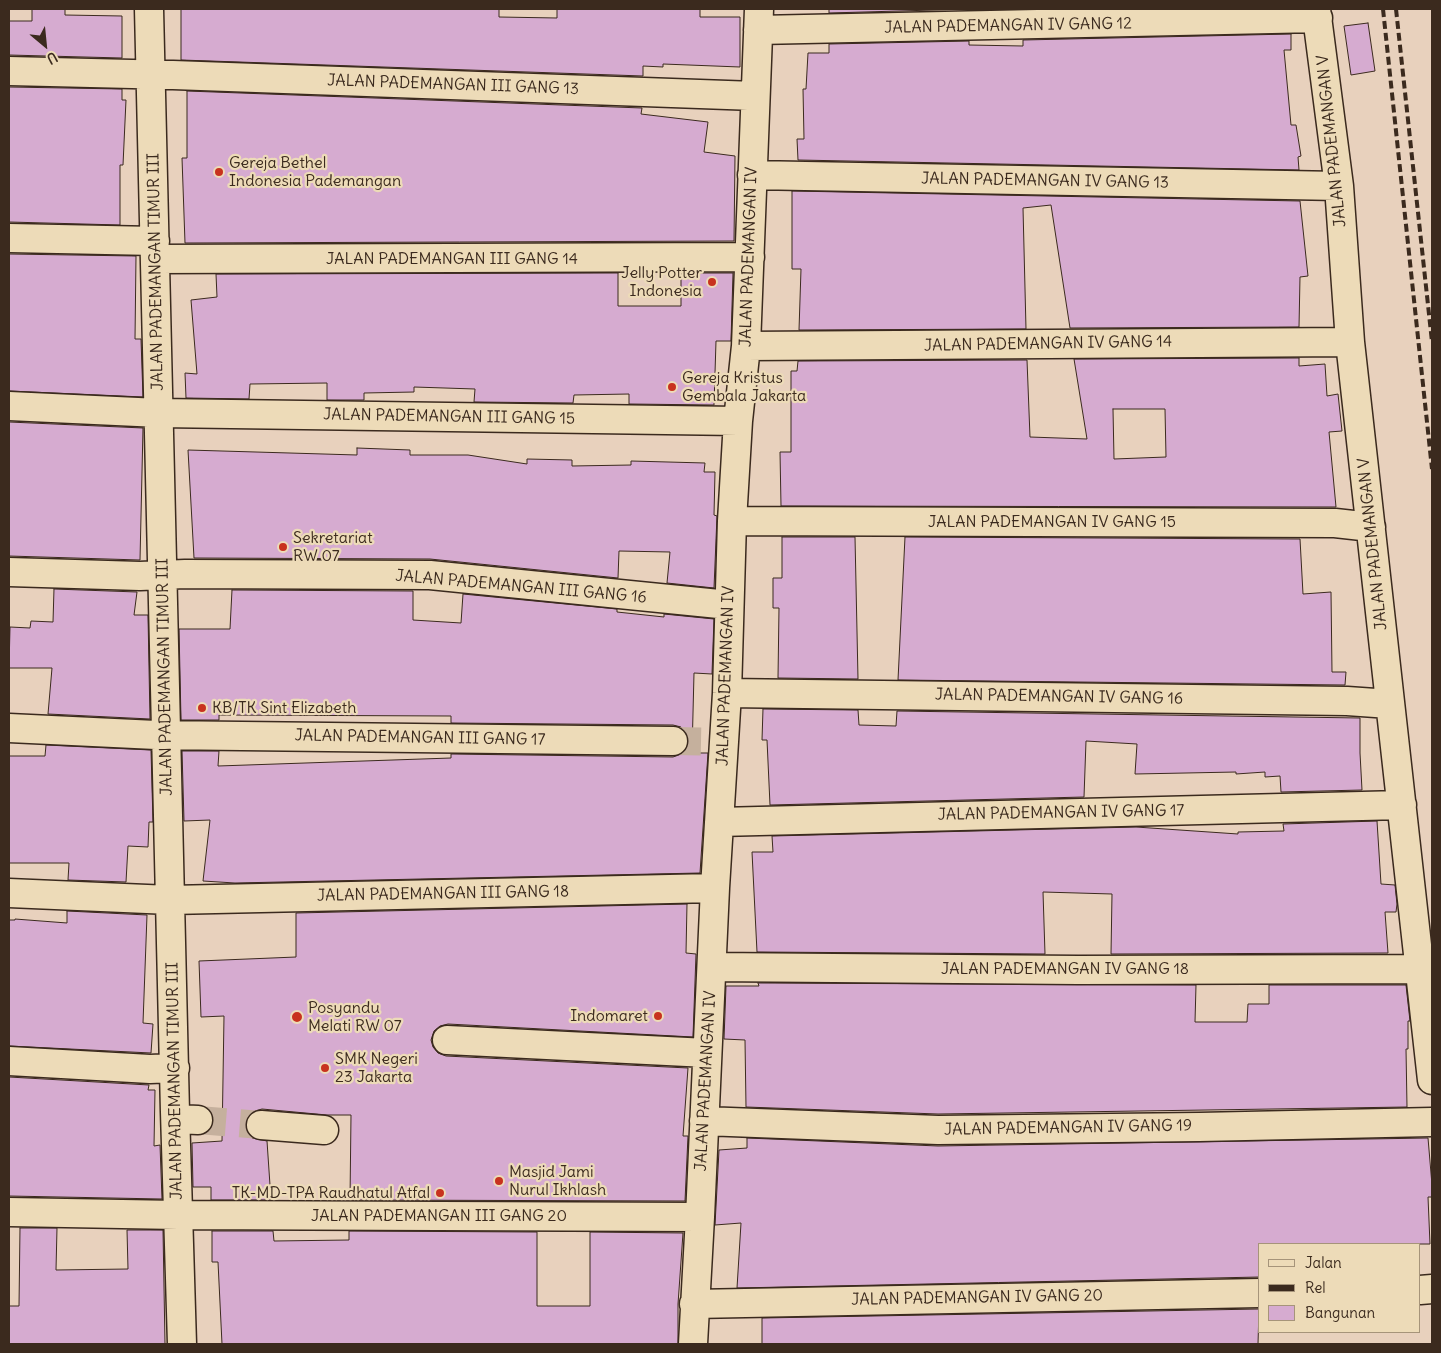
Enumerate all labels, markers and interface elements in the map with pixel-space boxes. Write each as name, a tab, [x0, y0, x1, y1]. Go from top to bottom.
street label: JALAN PADEMANGAN IV GANG 12	[884, 14, 1132, 38]
north arrow	[20, 20, 70, 70]
text: U	[44, 48, 60, 68]
street label: JALAN PADEMANGAN V	[1313, 54, 1351, 228]
street label: JALAN PADEMANGAN III GANG 13	[327, 71, 579, 99]
street label: JALAN PADEMANGAN TIMUR III	[144, 153, 168, 391]
place label: Gereja Bethel Indonesia Pademangan	[229, 153, 401, 191]
marker: Gereja Bethel Indonesia Pademangan	[213, 166, 225, 178]
street label: JALAN PADEMANGAN IV	[736, 166, 762, 348]
street label: JALAN PADEMANGAN IV GANG 13	[921, 169, 1169, 193]
street label: JALAN PADEMANGAN III GANG 14	[326, 249, 578, 269]
place label: Jelly Potter Indonesia	[621, 263, 702, 301]
marker: Jelly Potter Indonesia	[706, 276, 718, 288]
street label: JALAN PADEMANGAN IV GANG 14	[924, 332, 1172, 356]
place label: Gereja Kristus Gembala Jakarta	[682, 368, 806, 406]
marker: Gereja Kristus Gembala Jakarta	[666, 381, 678, 393]
street label: JALAN PADEMANGAN III GANG 15	[323, 405, 575, 429]
street label: JALAN PADEMANGAN V	[1354, 457, 1392, 631]
street label: JALAN PADEMANGAN IV GANG 15	[928, 512, 1176, 532]
place label: Sekretariat RW 07	[293, 528, 373, 566]
marker: Sekretariat RW 07	[277, 541, 289, 553]
street label: JALAN PADEMANGAN TIMUR III	[153, 558, 177, 796]
street label: JALAN PADEMANGAN III GANG 16	[395, 566, 647, 608]
street label: JALAN PADEMANGAN IV	[713, 585, 739, 767]
street label: JALAN PADEMANGAN IV GANG 16	[935, 685, 1183, 709]
place label: KB/TK Sint Elizabeth	[212, 698, 356, 718]
marker: KB/TK Sint Elizabeth	[196, 702, 208, 714]
street label: JALAN PADEMANGAN III GANG 17	[294, 726, 546, 750]
street label: JALAN PADEMANGAN IV GANG 17	[937, 801, 1185, 825]
street label: JALAN PADEMANGAN III GANG 18	[317, 882, 569, 906]
street label: JALAN PADEMANGAN IV GANG 18	[941, 959, 1189, 979]
street label: JALAN PADEMANGAN TIMUR III	[163, 962, 187, 1200]
street label: JALAN PADEMANGAN IV	[692, 990, 720, 1172]
place label: Posyandu Melati RW 07	[308, 998, 402, 1036]
place label: Indomaret	[570, 1006, 648, 1026]
marker: Posyandu Melati RW 07	[290, 1010, 304, 1024]
marker: Indomaret	[652, 1010, 664, 1022]
place label: SMK Negeri 23 Jakarta	[335, 1049, 418, 1087]
marker: SMK Negeri 23 Jakarta	[319, 1062, 331, 1074]
street label: JALAN PADEMANGAN IV GANG 19	[944, 1116, 1192, 1140]
place label: Masjid Jami Nurul Ikhlash	[509, 1162, 606, 1200]
marker: Masjid Jami Nurul Ikhlash	[493, 1175, 505, 1187]
place label: TK-MD-TPA Raudhatul Atfal	[232, 1183, 430, 1203]
marker: TK-MD-TPA Raudhatul Atfal	[434, 1187, 446, 1199]
street label: JALAN PADEMANGAN III GANG 20	[311, 1206, 567, 1226]
legend	[1258, 1243, 1421, 1333]
text: Jalan	[1305, 1253, 1342, 1272]
text: Rel	[1305, 1278, 1326, 1297]
street label: JALAN PADEMANGAN IV GANG 20	[851, 1286, 1103, 1310]
text: Bangunan	[1305, 1303, 1375, 1322]

